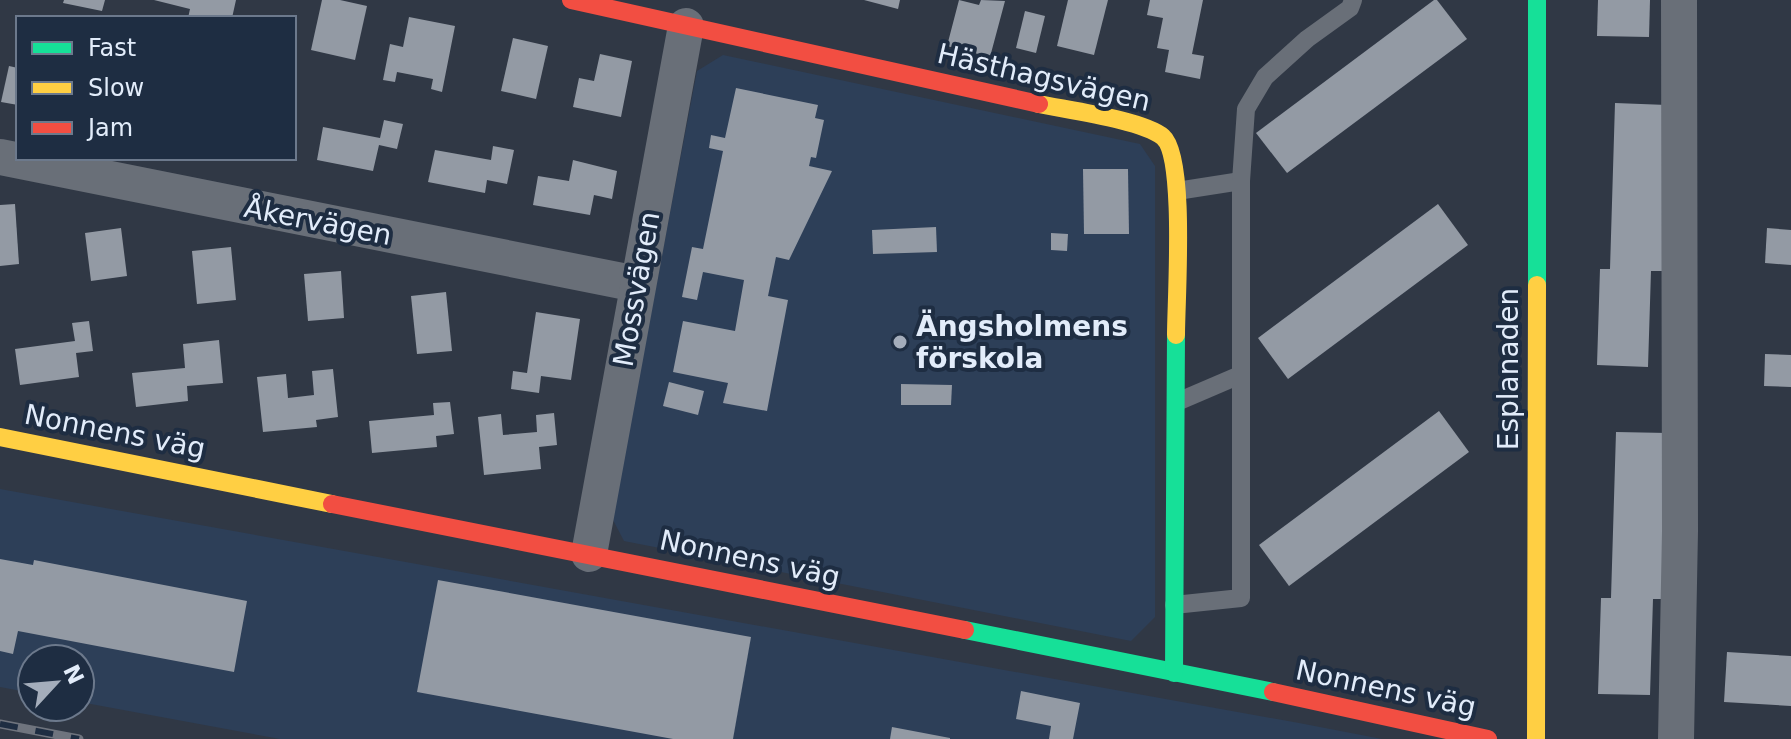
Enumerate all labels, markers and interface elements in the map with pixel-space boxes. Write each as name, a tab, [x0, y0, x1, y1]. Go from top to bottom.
legend	[16, 16, 296, 160]
text: Fast	[88, 34, 136, 62]
street label: Hästhagsvägen	[934, 37, 1154, 118]
text: Slow	[88, 74, 144, 102]
text: Jam	[86, 114, 133, 142]
street label: Åkervägen	[241, 190, 395, 252]
street label: Mossvägen	[607, 209, 666, 369]
street label: Esplanaden	[1492, 288, 1525, 450]
place label: Ängsholmens förskola	[916, 309, 1128, 375]
marker: Ängsholmens förskola	[891, 333, 909, 351]
street label: Nonnens väg	[22, 398, 208, 465]
street label: Nonnens väg	[657, 523, 843, 594]
north arrow	[16, 643, 96, 723]
street label: Nonnens väg	[1293, 653, 1479, 724]
text: N	[58, 661, 89, 688]

